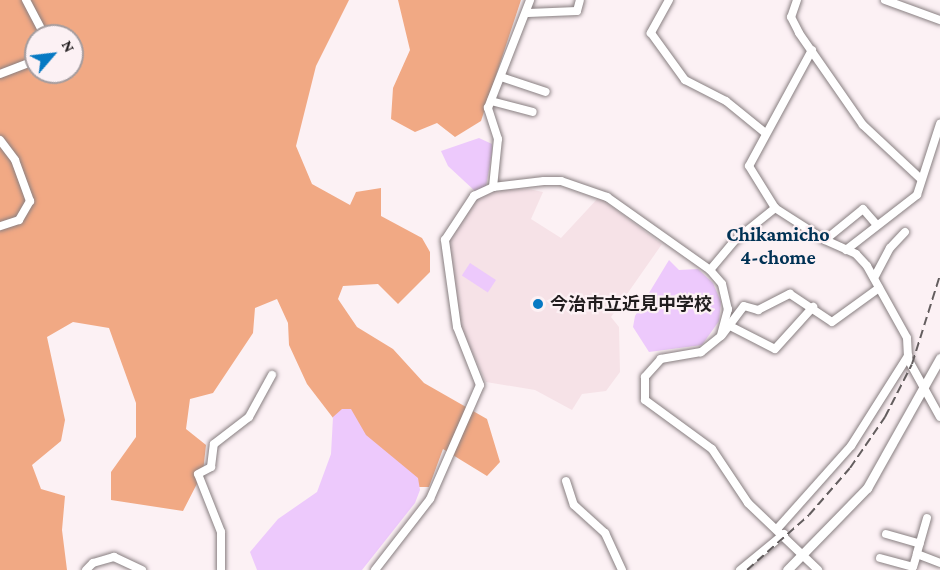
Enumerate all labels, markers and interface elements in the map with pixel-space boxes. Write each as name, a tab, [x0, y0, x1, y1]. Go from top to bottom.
north arrow	[24, 24, 84, 84]
text: N	[59, 37, 79, 55]
district label: Chikamicho 4-chome	[726, 223, 830, 270]
place label: 今治市立近見中学校	[550, 293, 712, 315]
marker: 今治市立近見中学校	[531, 297, 545, 311]

